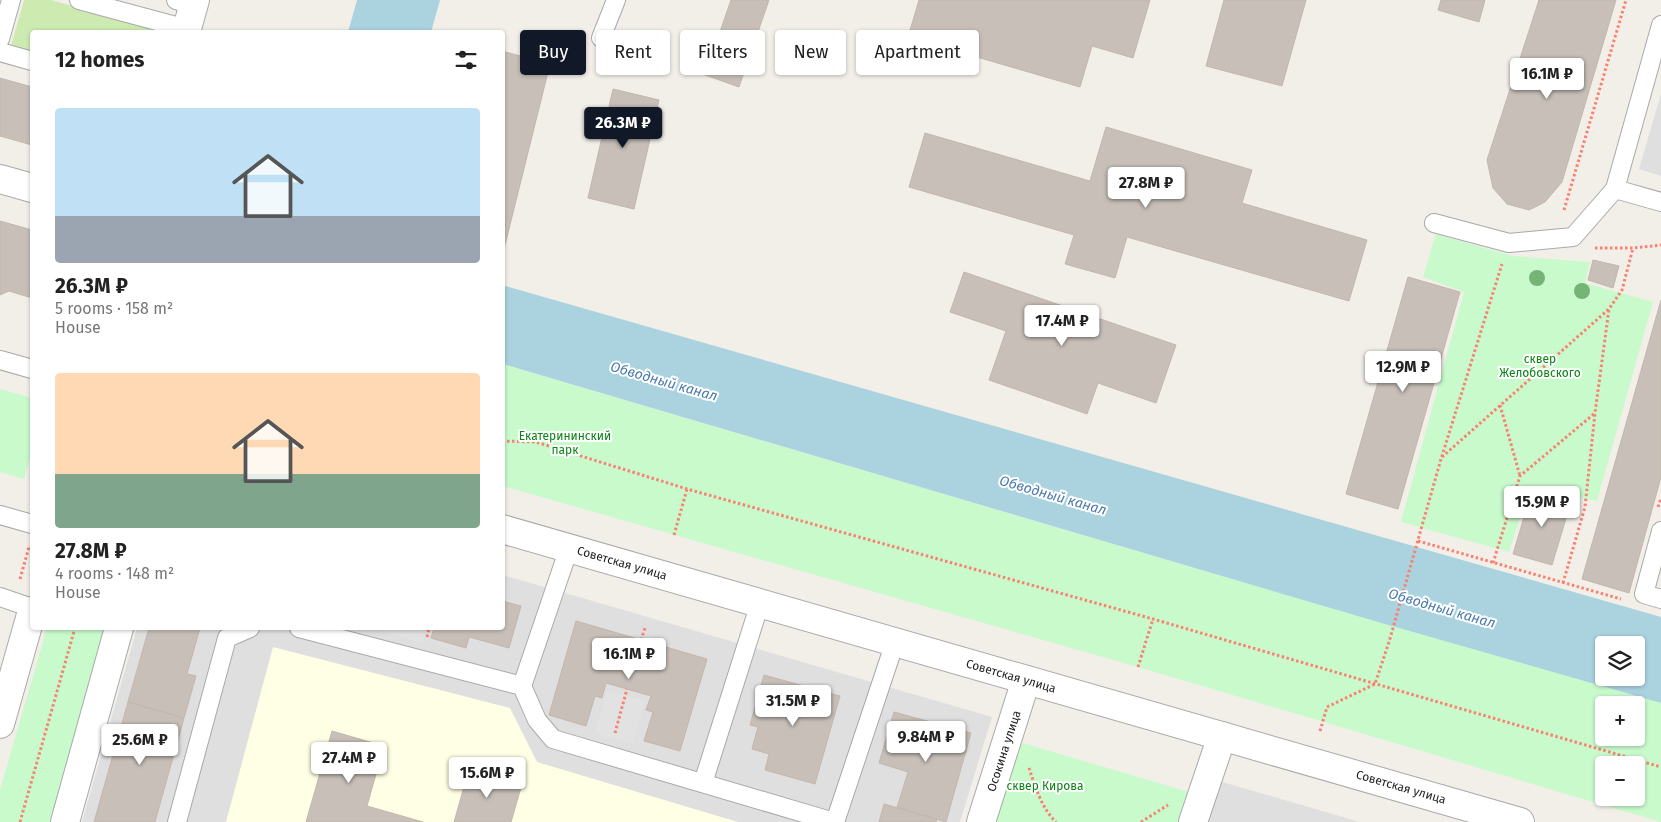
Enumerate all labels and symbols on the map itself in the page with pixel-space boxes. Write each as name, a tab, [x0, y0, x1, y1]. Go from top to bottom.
pin: 16.1M ₽	[1501, 58, 1593, 100]
pin: 26.3M ₽	[577, 106, 669, 149]
pin: 27.8M ₽	[1100, 166, 1192, 209]
pin: 17.4M ₽	[1016, 304, 1108, 347]
pin: 12.9M ₽	[1357, 350, 1449, 393]
park label: сквер Желобовского	[1499, 352, 1581, 380]
water label: Обводный канал	[608, 358, 719, 405]
park label: Екатерининский парк	[519, 429, 611, 457]
water label: Обводный канал	[997, 472, 1108, 519]
pin: 15.9M ₽	[1496, 486, 1588, 528]
street label: Советская улица	[575, 543, 669, 583]
water label: Обводный канал	[1386, 585, 1497, 632]
pin: 16.1M ₽	[583, 638, 675, 680]
street label: Советская улица	[964, 656, 1058, 696]
pin: 31.5M ₽	[747, 684, 839, 727]
street label: Осокина улица	[984, 709, 1024, 793]
pin: 9.84M ₽	[880, 720, 972, 763]
pin: 25.6M ₽	[94, 724, 186, 766]
pin: 27.4M ₽	[303, 742, 395, 784]
pin: 15.6M ₽	[441, 756, 533, 799]
street label: Советская улица	[1354, 767, 1448, 807]
park label: сквер Кирова	[1006, 779, 1084, 793]

